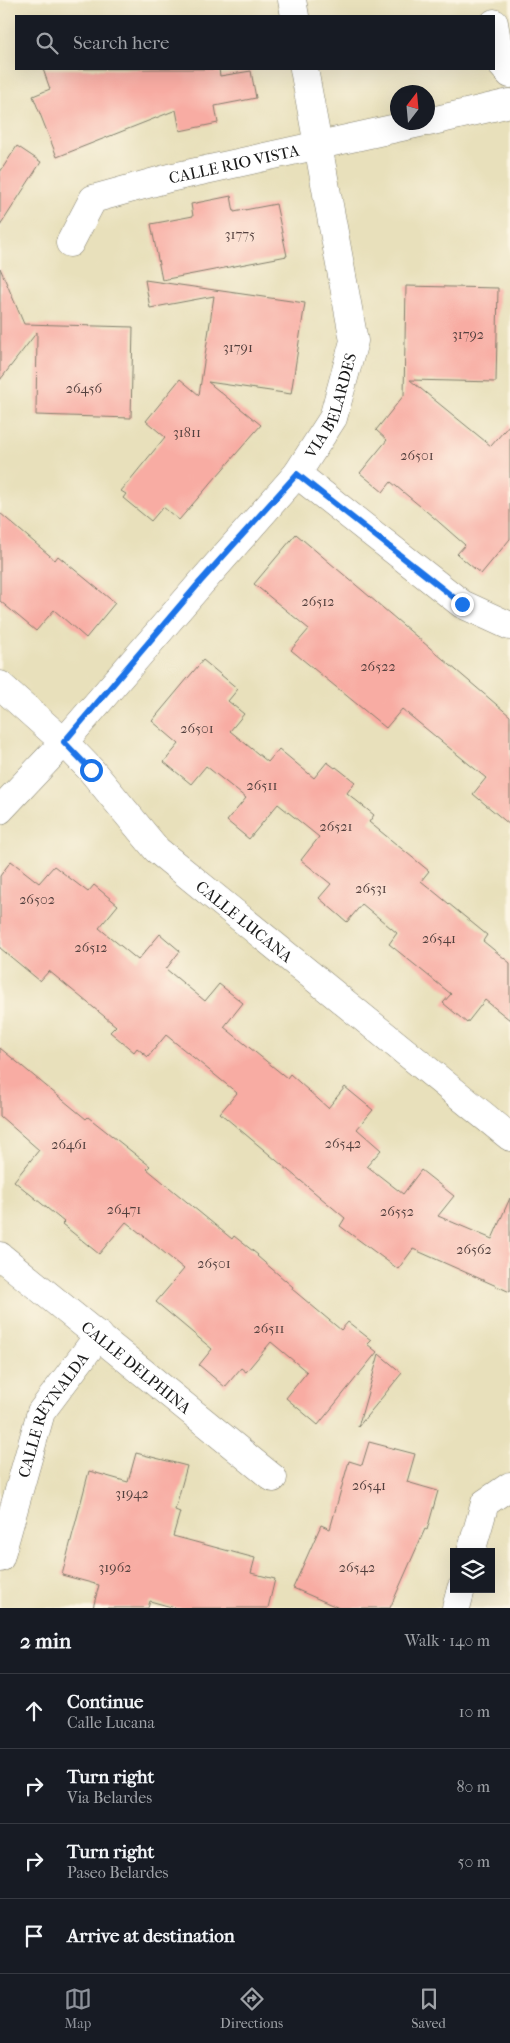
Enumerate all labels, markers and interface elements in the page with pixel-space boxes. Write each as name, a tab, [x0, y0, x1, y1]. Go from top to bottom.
search box	[15, 15, 495, 70]
icon: search	[33, 29, 61, 57]
text: Search here	[73, 32, 169, 54]
north arrow	[390, 85, 435, 130]
street label: CALLE RIO VISTA	[167, 141, 302, 188]
house number: 31775	[225, 226, 255, 243]
house number: 31792	[452, 326, 484, 343]
house number: 31791	[223, 339, 253, 356]
street label: VIA BELARDES	[300, 351, 360, 462]
house number: 26456	[66, 380, 103, 397]
house number: 31811	[173, 424, 201, 441]
house number: 26501	[400, 447, 434, 464]
house number: 26512	[301, 593, 335, 610]
route end	[451, 593, 474, 616]
house number: 26522	[360, 658, 396, 675]
house number: 26501	[180, 720, 214, 737]
route start	[80, 759, 103, 782]
house number: 26511	[247, 777, 277, 794]
house number: 26521	[319, 818, 353, 835]
street label: CALLE LUCANA	[192, 877, 297, 967]
house number: 26531	[355, 880, 387, 897]
house number: 26502	[19, 891, 55, 908]
house number: 26541	[422, 930, 456, 947]
house number: 26512	[74, 939, 108, 956]
house number: 26542	[325, 1135, 361, 1152]
house number: 26461	[51, 1136, 87, 1153]
house number: 26471	[107, 1201, 141, 1218]
house number: 26552	[380, 1203, 414, 1220]
house number: 26562	[456, 1241, 492, 1258]
house number: 26501	[197, 1255, 231, 1272]
street label: CALLE DELPHINA	[78, 1317, 195, 1418]
house number: 26511	[254, 1320, 284, 1337]
street label: CALLE REYNALDA	[14, 1348, 93, 1480]
house number: 26541	[352, 1477, 386, 1494]
house number: 31942	[115, 1485, 149, 1502]
map controls	[450, 1548, 495, 1593]
button: layers	[450, 1548, 495, 1593]
house number: 31962	[99, 1559, 131, 1576]
house number: 26542	[339, 1559, 375, 1576]
text: 2 min	[20, 1629, 71, 1653]
text: Walk · 140 m	[405, 1631, 490, 1650]
text: Continue	[67, 1691, 143, 1713]
icon: ahead	[20, 1697, 48, 1725]
text: 10 m	[459, 1702, 490, 1721]
text: Calle Lucana	[67, 1713, 155, 1732]
text: Turn right	[67, 1766, 154, 1788]
icon: right	[20, 1772, 48, 1800]
text: 80 m	[456, 1777, 490, 1796]
text: Via Belardes	[67, 1788, 152, 1807]
text: Turn right	[67, 1841, 154, 1863]
icon: right	[20, 1847, 48, 1875]
text: 50 m	[458, 1852, 490, 1871]
text: Paseo Belardes	[67, 1863, 168, 1882]
icon: arrive	[20, 1922, 48, 1950]
text: Arrive at destination	[67, 1925, 235, 1947]
tab: Map	[64, 1985, 92, 2032]
tab: Directions	[220, 1985, 283, 2032]
tab: Saved	[411, 1985, 446, 2032]

